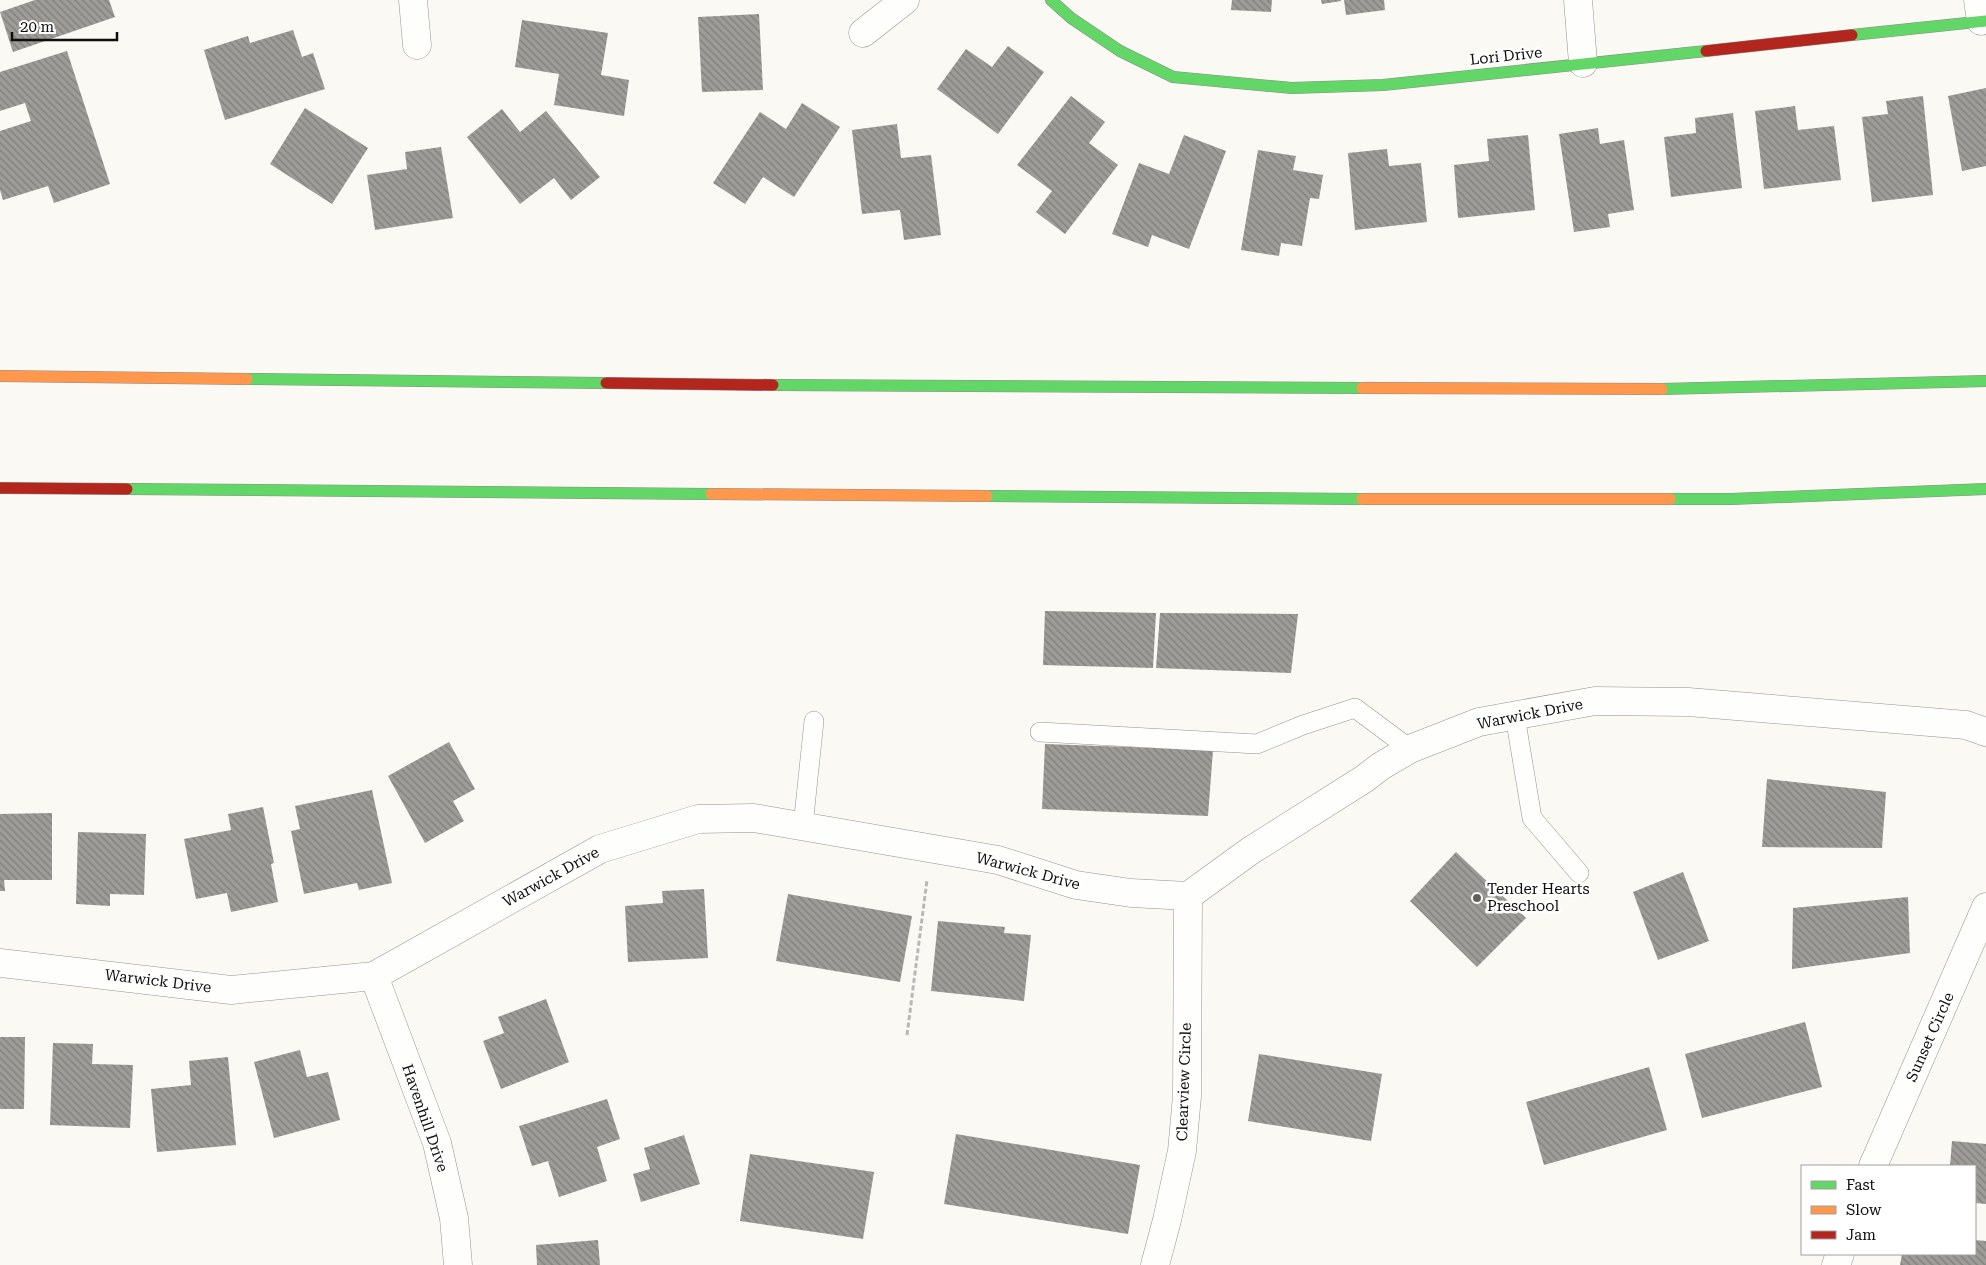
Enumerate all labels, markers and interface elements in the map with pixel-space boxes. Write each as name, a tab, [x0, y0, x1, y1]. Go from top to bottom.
scale bar	[12, 10, 118, 42]
text: 20 m	[20, 18, 55, 36]
street label: Lori Drive	[1469, 43, 1543, 69]
street label: Warwick Drive	[1476, 695, 1584, 733]
street label: Warwick Drive	[500, 843, 602, 911]
street label: Warwick Drive	[974, 848, 1082, 894]
place label: Tender Hearts Preschool	[1487, 880, 1590, 915]
marker: Tender Hearts Preschool	[1471, 892, 1483, 904]
street label: Warwick Drive	[104, 966, 212, 996]
street label: Sunset Circle	[1902, 989, 1958, 1085]
street label: Clearview Circle	[1173, 1022, 1195, 1142]
street label: Havenhill Drive	[398, 1062, 452, 1174]
legend	[1801, 1165, 1976, 1255]
text: Fast	[1846, 1176, 1876, 1194]
text: Slow	[1846, 1201, 1882, 1219]
text: Jam	[1846, 1226, 1876, 1244]

